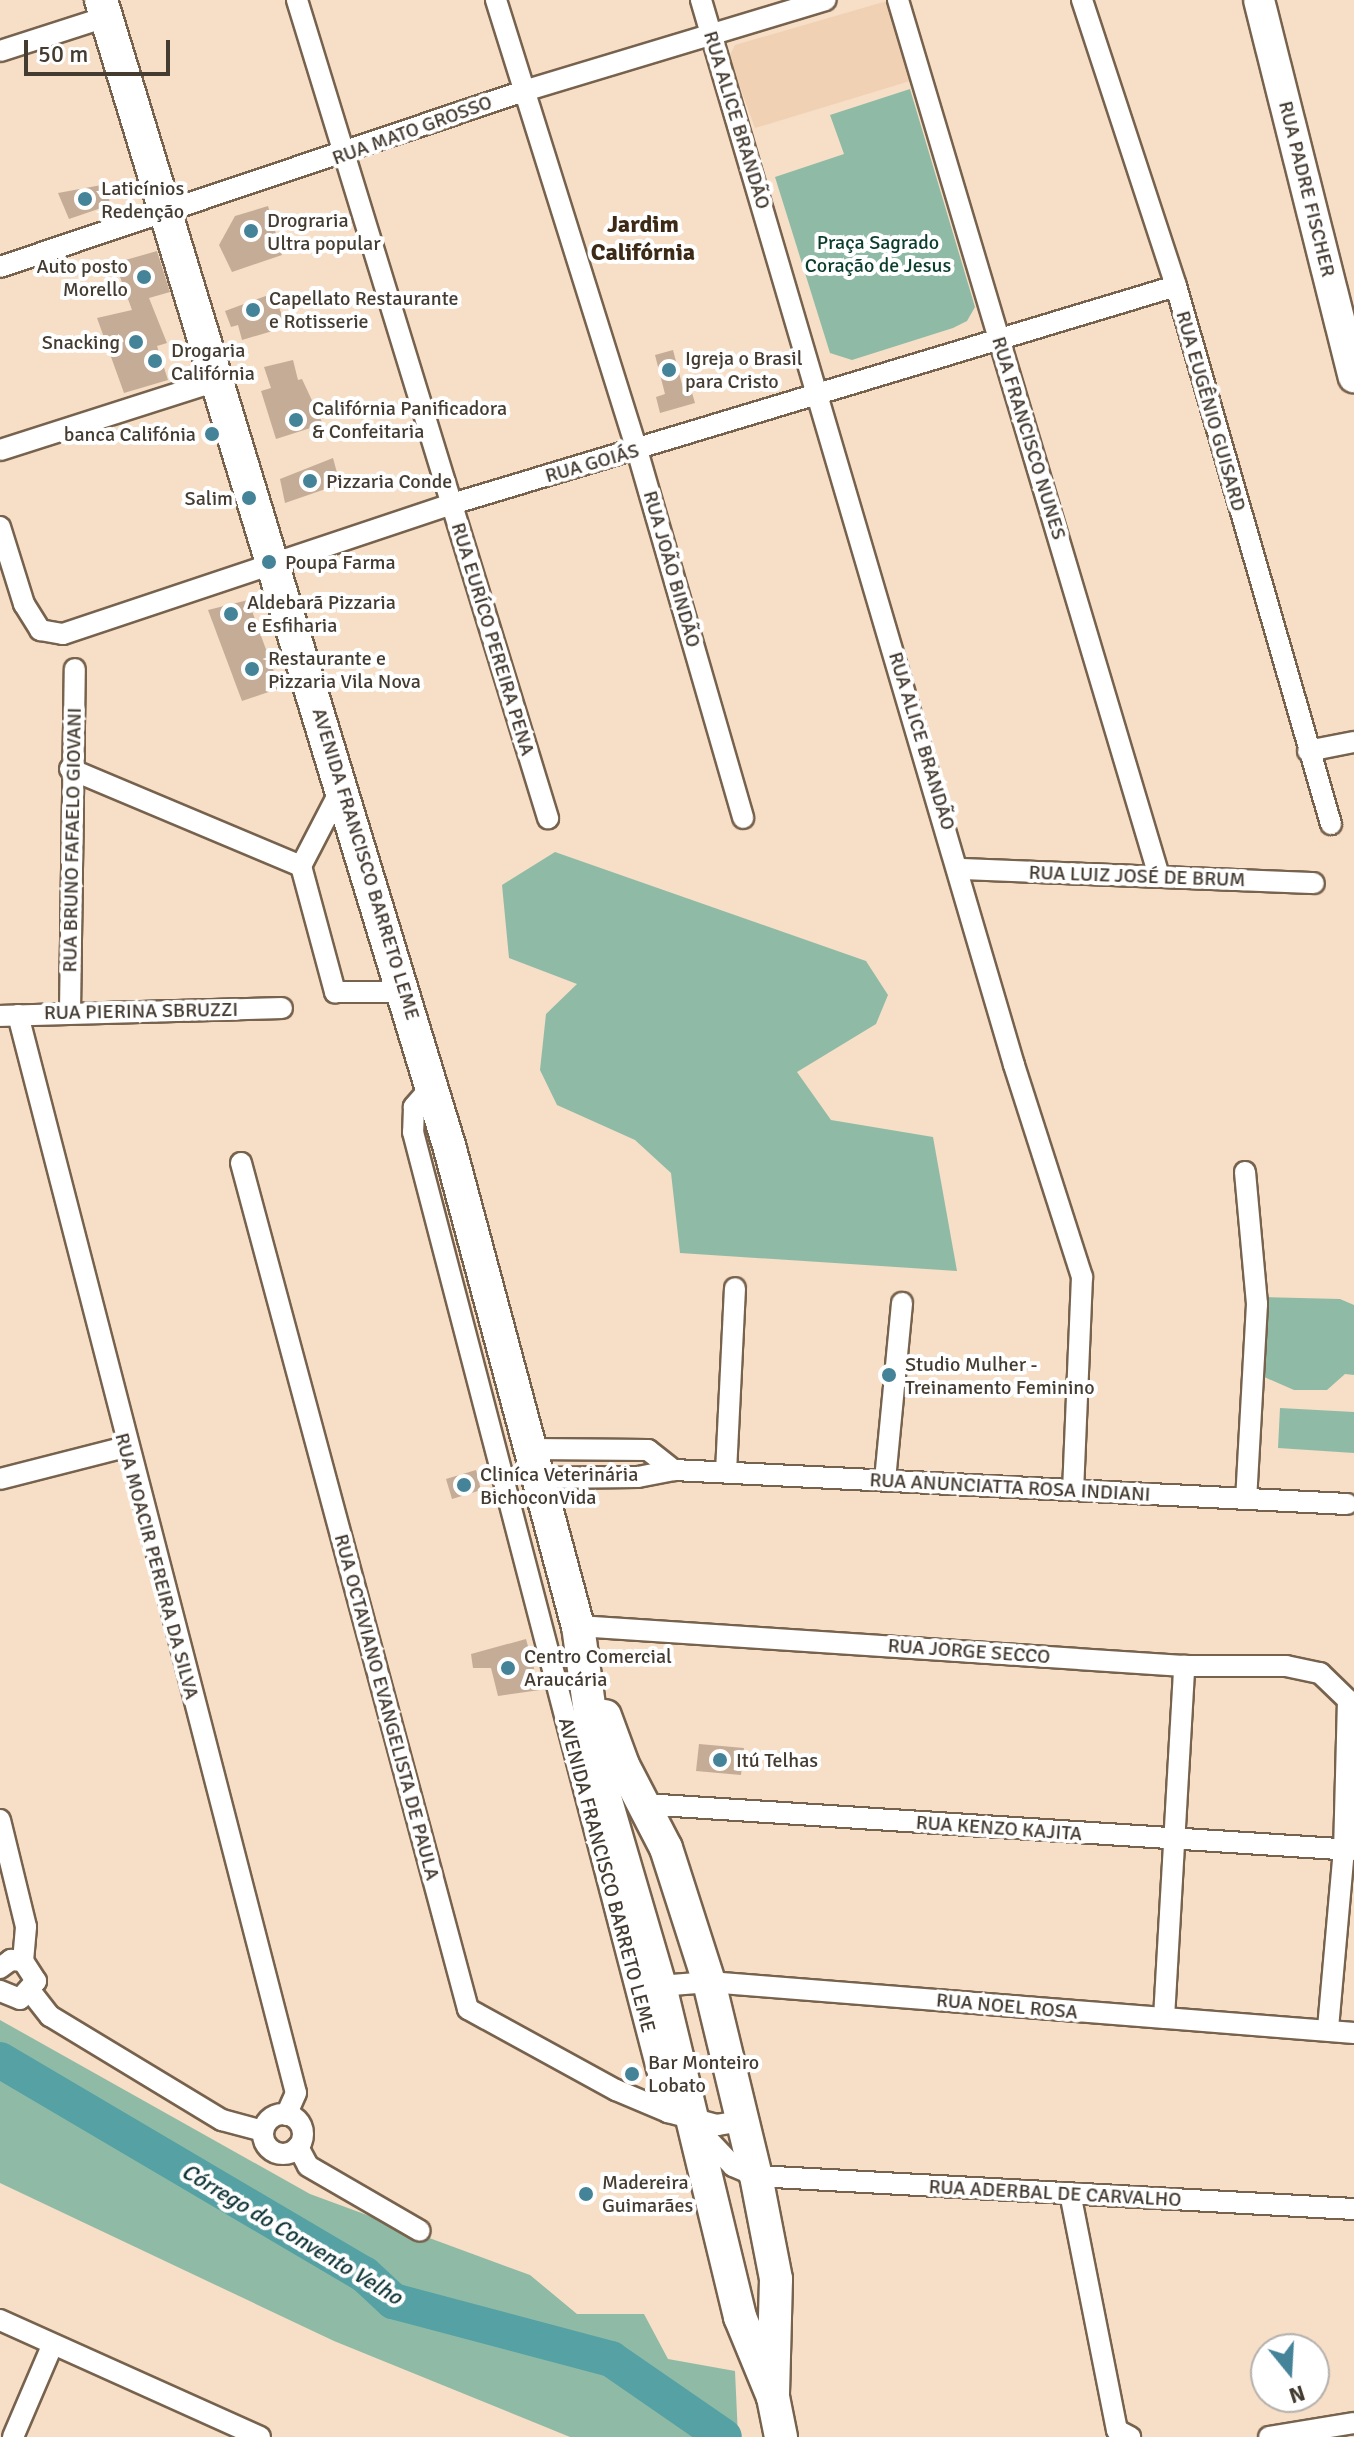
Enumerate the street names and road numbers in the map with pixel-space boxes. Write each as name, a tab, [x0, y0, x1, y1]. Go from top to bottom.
street label: RUA ALICE BRANDÃO	[698, 28, 776, 212]
street label: RUA MATO GROSSO	[329, 90, 495, 170]
street label: RUA PADRE FISCHER	[1274, 98, 1340, 280]
street label: RUA EUGÊNIO GUISARD	[1171, 308, 1251, 514]
street label: RUA FRANCISCO NUNES	[987, 334, 1071, 542]
street label: RUA GOIÁS	[542, 438, 642, 488]
street label: RUA JOÃO BINDÃO	[638, 488, 706, 650]
street label: RUA EURÍCO PEREIRA PENA	[446, 520, 540, 758]
street label: RUA ALICE BRANDÃO	[883, 649, 961, 833]
street label: AVENIDA FRANCISCO BARRETO LEME	[307, 705, 425, 1023]
street label: RUA BRUNO FAFAELO GIOVANI	[58, 707, 86, 973]
street label: RUA LUIZ JOSÉ DE BRUM	[1028, 860, 1246, 892]
street label: RUA PIERINA SBRUZZI	[44, 997, 238, 1025]
street label: RUA MOACIR PEREIRA DA SILVA	[110, 1430, 204, 1702]
street label: RUA ANUNCIATTA ROSA INDIANI	[869, 1468, 1151, 1506]
street label: RUA OCTAVIANO EVANGELISTA DE PAULA	[329, 1531, 445, 1883]
street label: RUA JORGE SECCO	[887, 1633, 1051, 1669]
street label: AVENIDA FRANCISCO BARRETO LEME	[553, 1715, 661, 2035]
street label: RUA KENZO KAJITA	[915, 1810, 1083, 1846]
street label: RUA NOEL ROSA	[935, 1988, 1079, 2024]
street label: RUA ADERBAL DE CARVALHO	[928, 2174, 1182, 2212]

